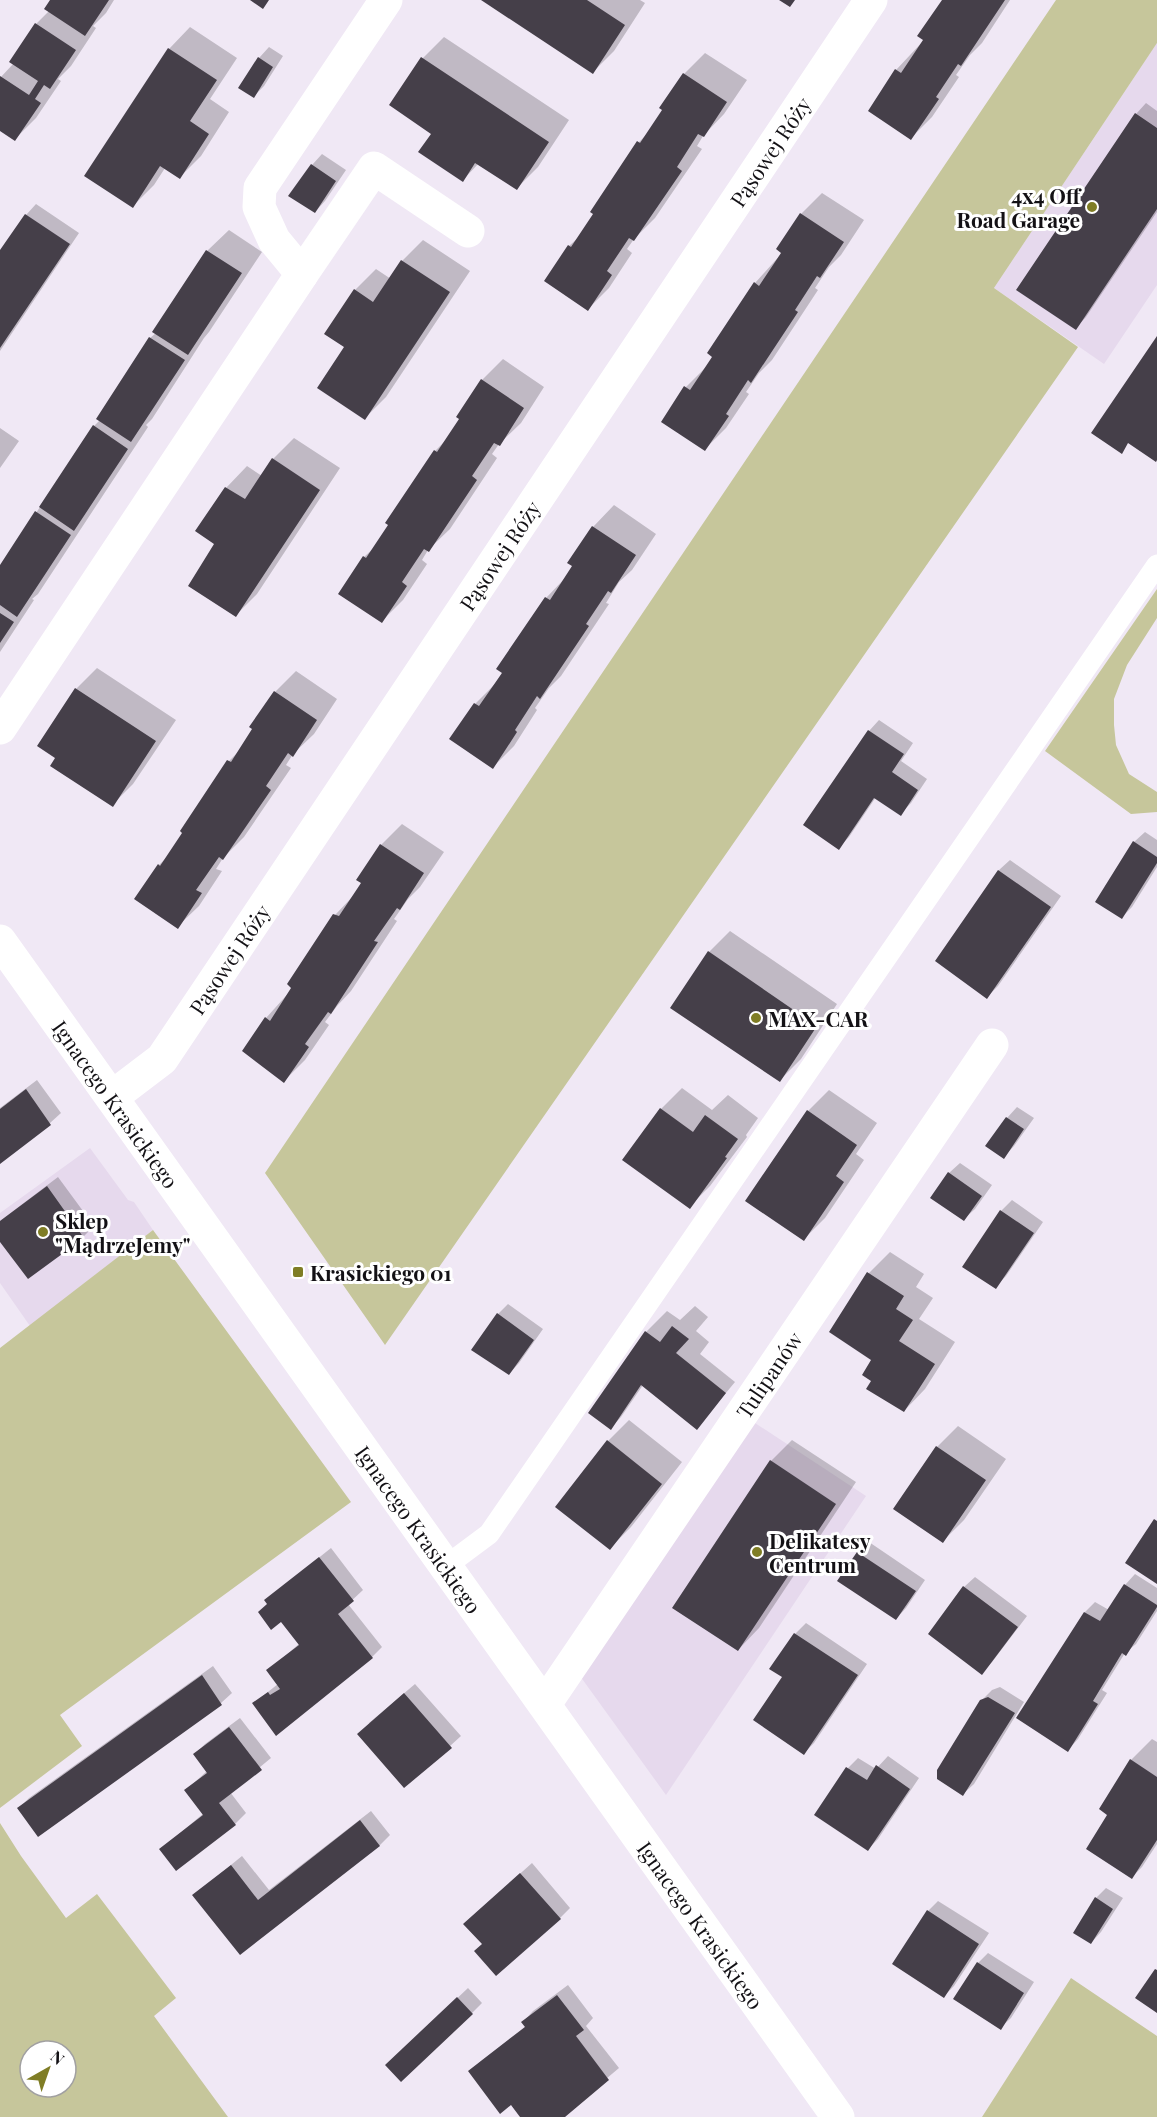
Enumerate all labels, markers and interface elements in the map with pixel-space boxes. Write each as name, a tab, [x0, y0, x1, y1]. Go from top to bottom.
street label: Pąsowej Róży	[723, 91, 817, 212]
place label: 4x4 Off Road Garage	[956, 181, 1082, 233]
marker: 4x4 Off Road Garage	[1085, 200, 1099, 214]
street label: Pąsowej Róży	[452, 495, 546, 616]
street label: Pąsowej Róży	[182, 898, 276, 1019]
place label: MAX-CAR	[768, 1004, 869, 1032]
marker: MAX-CAR	[749, 1011, 763, 1025]
street label: Ignacego Krasickiego	[47, 1014, 185, 1193]
place label: Sklep "MądrzeJemy"	[55, 1206, 191, 1258]
marker: Sklep "MądrzeJemy"	[36, 1225, 50, 1239]
place label: Krasickiego 01	[310, 1258, 452, 1286]
marker: Krasickiego 01	[291, 1265, 305, 1279]
street label: Tulipanów	[729, 1325, 808, 1423]
street label: Ignacego Krasickiego	[350, 1440, 488, 1618]
place label: Delikatesy Centrum	[769, 1526, 871, 1578]
marker: Delikatesy Centrum	[750, 1545, 764, 1559]
street label: Ignacego Krasickiego	[632, 1835, 770, 2014]
north arrow	[18, 2039, 78, 2099]
text: N	[47, 2045, 69, 2069]

